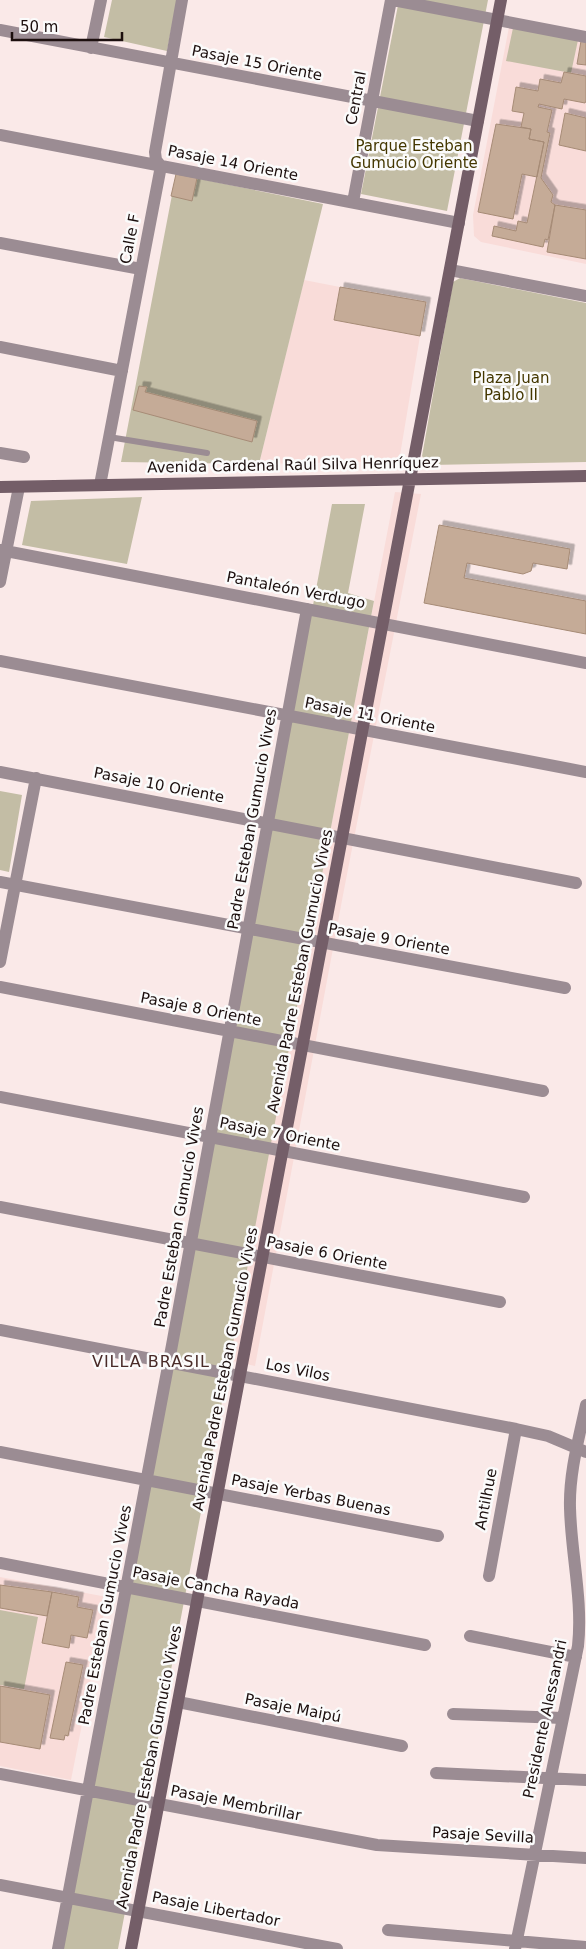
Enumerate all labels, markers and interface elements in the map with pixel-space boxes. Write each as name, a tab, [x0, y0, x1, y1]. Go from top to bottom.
scale bar	[12, 10, 122, 42]
text: 50 m	[20, 18, 58, 36]
street label: Pasaje 15 Oriente	[190, 42, 324, 84]
street label: Central	[342, 69, 370, 127]
park label: Parque Esteban Gumucio Oriente	[350, 137, 478, 172]
street label: Pasaje 14 Oriente	[166, 142, 300, 184]
street label: Calle F	[116, 212, 144, 266]
park label: Plaza Juan Pablo II	[473, 369, 549, 404]
street label: Avenida Cardenal Raúl Silva Henríquez	[147, 453, 439, 477]
street label: Pantaleón Verdugo	[225, 568, 367, 612]
street label: Pasaje 11 Oriente	[303, 694, 437, 736]
street label: Padre Esteban Gumucio Vives	[224, 707, 280, 931]
street label: Pasaje 10 Oriente	[92, 764, 226, 806]
street label: Avenida Padre Esteban Gumucio Vives	[264, 827, 336, 1114]
street label: Pasaje 9 Oriente	[327, 919, 451, 959]
street label: Pasaje 8 Oriente	[139, 988, 263, 1030]
street label: Padre Esteban Gumucio Vives	[151, 1105, 207, 1329]
street label: Pasaje 7 Oriente	[218, 1113, 342, 1155]
street label: Avenida Padre Esteban Gumucio Vives	[189, 1225, 261, 1512]
street label: Pasaje 6 Oriente	[265, 1232, 389, 1274]
district label: VILLA BRASIL	[92, 1352, 210, 1371]
street label: Los Vilos	[264, 1355, 332, 1385]
street label: Antilhue	[471, 1467, 501, 1531]
street label: Pasaje Yerbas Buenas	[230, 1471, 392, 1519]
street label: Padre Esteban Gumucio Vives	[75, 1503, 135, 1727]
street label: Pasaje Cancha Rayada	[131, 1563, 301, 1613]
street label: Avenida Padre Esteban Gumucio Vives	[113, 1623, 185, 1910]
street label: Presidente Alessandri	[519, 1638, 571, 1800]
street label: Pasaje Maipú	[243, 1690, 343, 1726]
street label: Pasaje Membrillar	[169, 1781, 304, 1825]
street label: Pasaje Sevilla	[432, 1823, 534, 1847]
street label: Pasaje Libertador	[150, 1888, 282, 1930]

